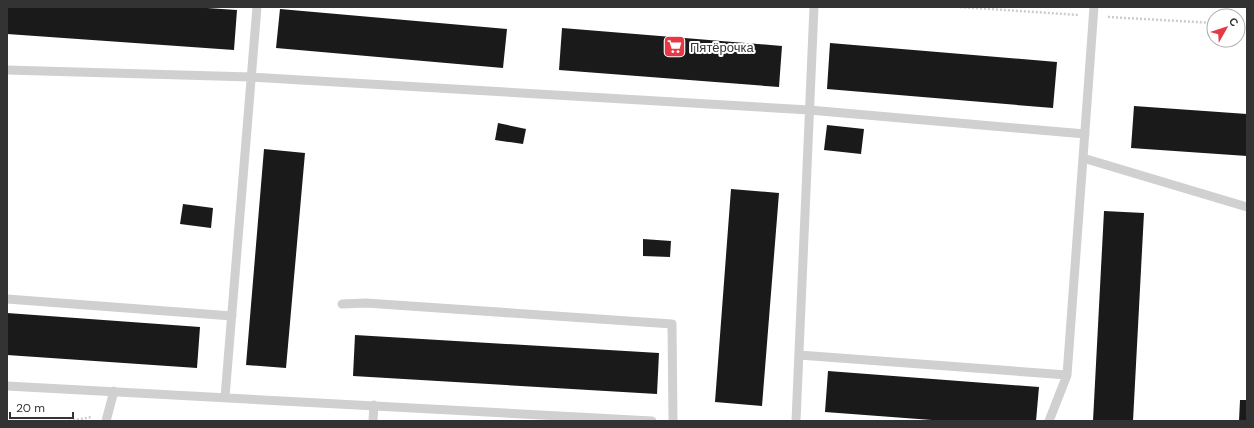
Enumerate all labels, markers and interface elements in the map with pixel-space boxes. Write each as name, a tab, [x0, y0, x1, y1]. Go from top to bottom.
north arrow	[1206, 8, 1246, 48]
text: С	[1226, 14, 1242, 29]
supermarket icon: Пятёрочка	[662, 34, 688, 60]
place label: Пятёрочка	[690, 39, 754, 56]
scale bar	[10, 394, 73, 420]
text: 20 m	[16, 400, 45, 416]

